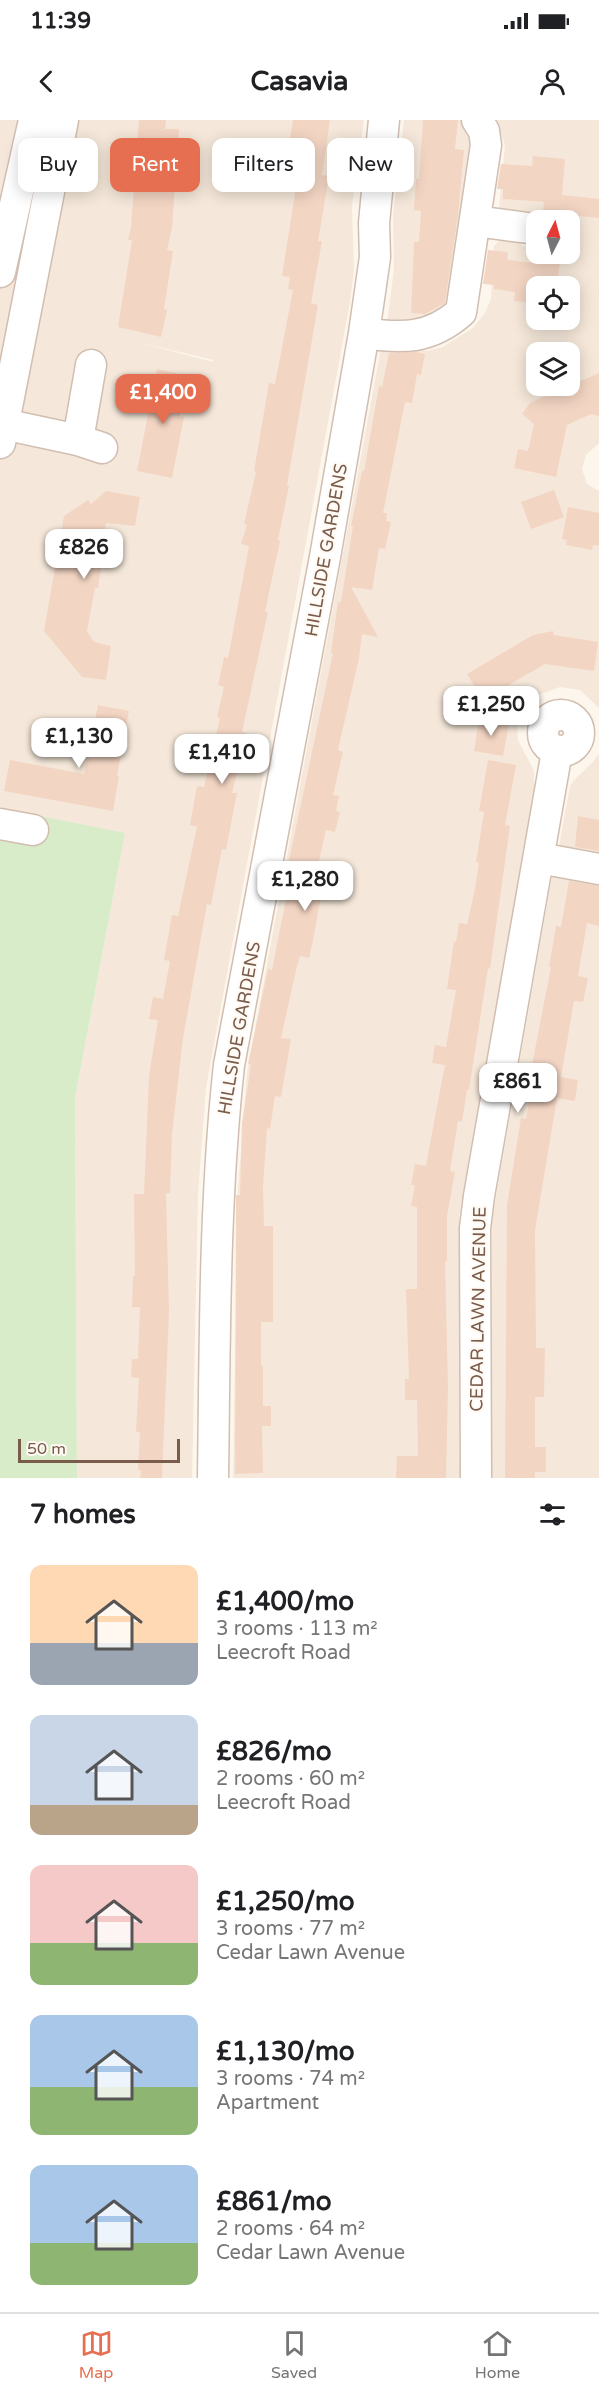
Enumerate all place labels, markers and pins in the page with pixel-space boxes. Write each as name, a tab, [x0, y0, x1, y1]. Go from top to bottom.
pin: £1,400	[114, 374, 212, 425]
pin: £826	[48, 529, 120, 580]
pin: £1,250	[442, 686, 540, 737]
pin: £1,130	[30, 718, 128, 769]
pin: £1,410	[173, 734, 271, 785]
pin: £1,280	[256, 861, 354, 912]
pin: £861	[482, 1063, 554, 1114]

